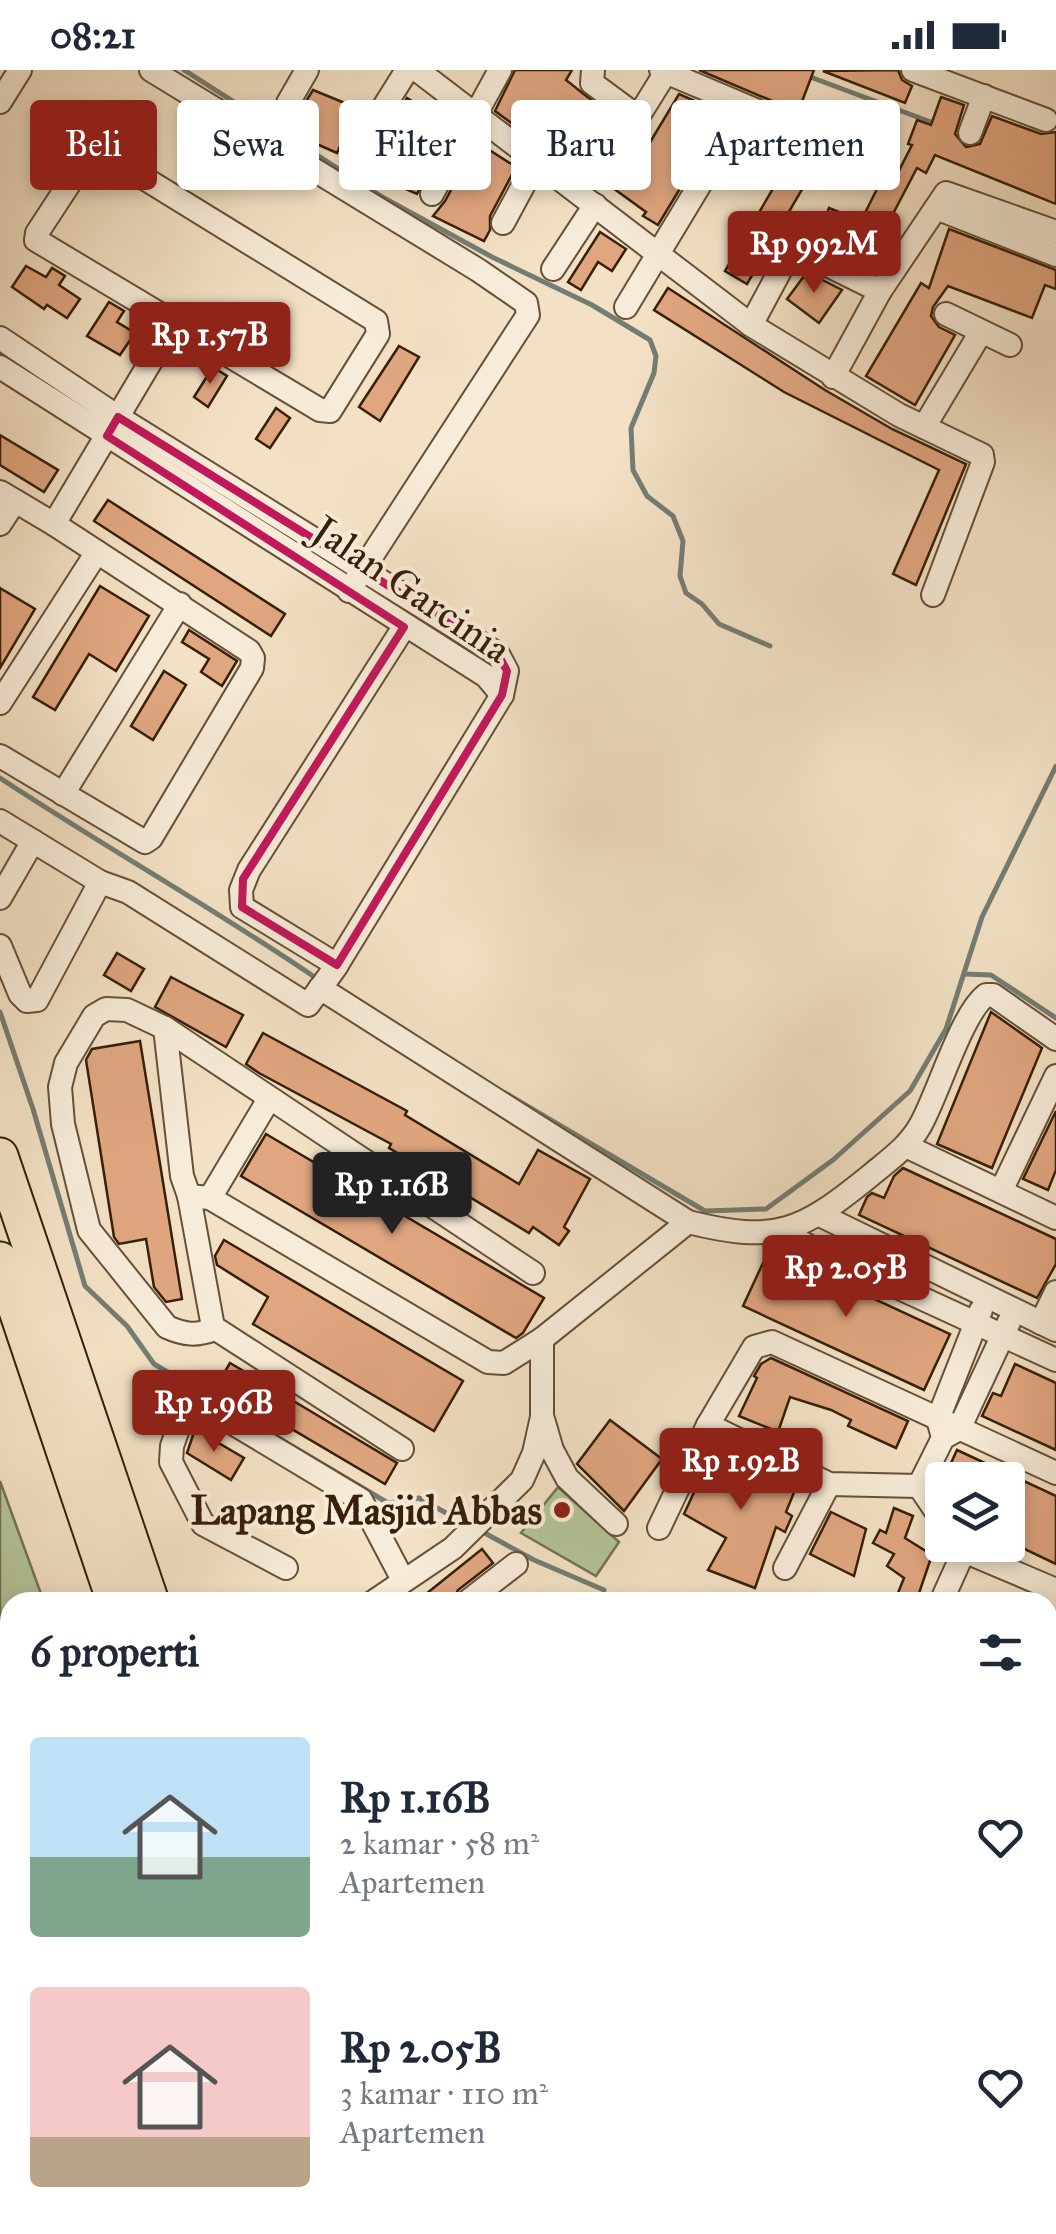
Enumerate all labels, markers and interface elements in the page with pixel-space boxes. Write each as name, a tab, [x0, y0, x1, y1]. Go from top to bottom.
text: 08:21	[50, 12, 136, 58]
chip: Beli	[30, 100, 157, 190]
chip: Sewa	[177, 100, 319, 190]
chip: Filter	[339, 100, 491, 190]
chip: Baru	[511, 100, 651, 190]
chip: Apartemen	[671, 100, 900, 190]
pin: Rp 992M	[722, 211, 906, 296]
text: Rp 992M	[750, 224, 878, 263]
pin: Rp 1.57B	[107, 302, 313, 387]
text: Rp 1.57B	[151, 315, 269, 354]
street label: Jalan Garcinia	[300, 503, 520, 674]
pin: Rp 1.16B	[289, 1152, 495, 1237]
text: Rp 1.16B	[335, 1165, 449, 1204]
pin: Rp 2.05B	[743, 1235, 949, 1320]
text: Rp 2.05B	[784, 1248, 908, 1287]
pin: Rp 1.96B	[111, 1370, 317, 1455]
text: Rp 1.96B	[154, 1383, 274, 1422]
pin: Rp 1.92B	[638, 1428, 844, 1513]
text: Rp 1.92B	[682, 1441, 800, 1480]
map controls	[925, 1462, 1025, 1562]
button: layers	[925, 1462, 1025, 1562]
place label: Lapang Masjid Abbas	[190, 1486, 542, 1535]
marker: Lapang Masjid Abbas	[551, 1499, 573, 1521]
icon: filters	[973, 1625, 1028, 1680]
text: 6 properti	[30, 1626, 199, 1678]
text: Rp 1.16B	[340, 1772, 491, 1824]
icon: home	[110, 1777, 230, 1897]
icon: heart	[973, 1810, 1028, 1865]
text: 2 kamar · 58 m²	[340, 1824, 539, 1863]
text: Apartemen	[340, 1863, 485, 1902]
text: Rp 2.05B	[340, 2022, 502, 2074]
icon: home	[110, 2027, 230, 2147]
icon: heart	[973, 2060, 1028, 2115]
text: 3 kamar · 110 m²	[340, 2074, 548, 2113]
text: Apartemen	[340, 2113, 485, 2152]

